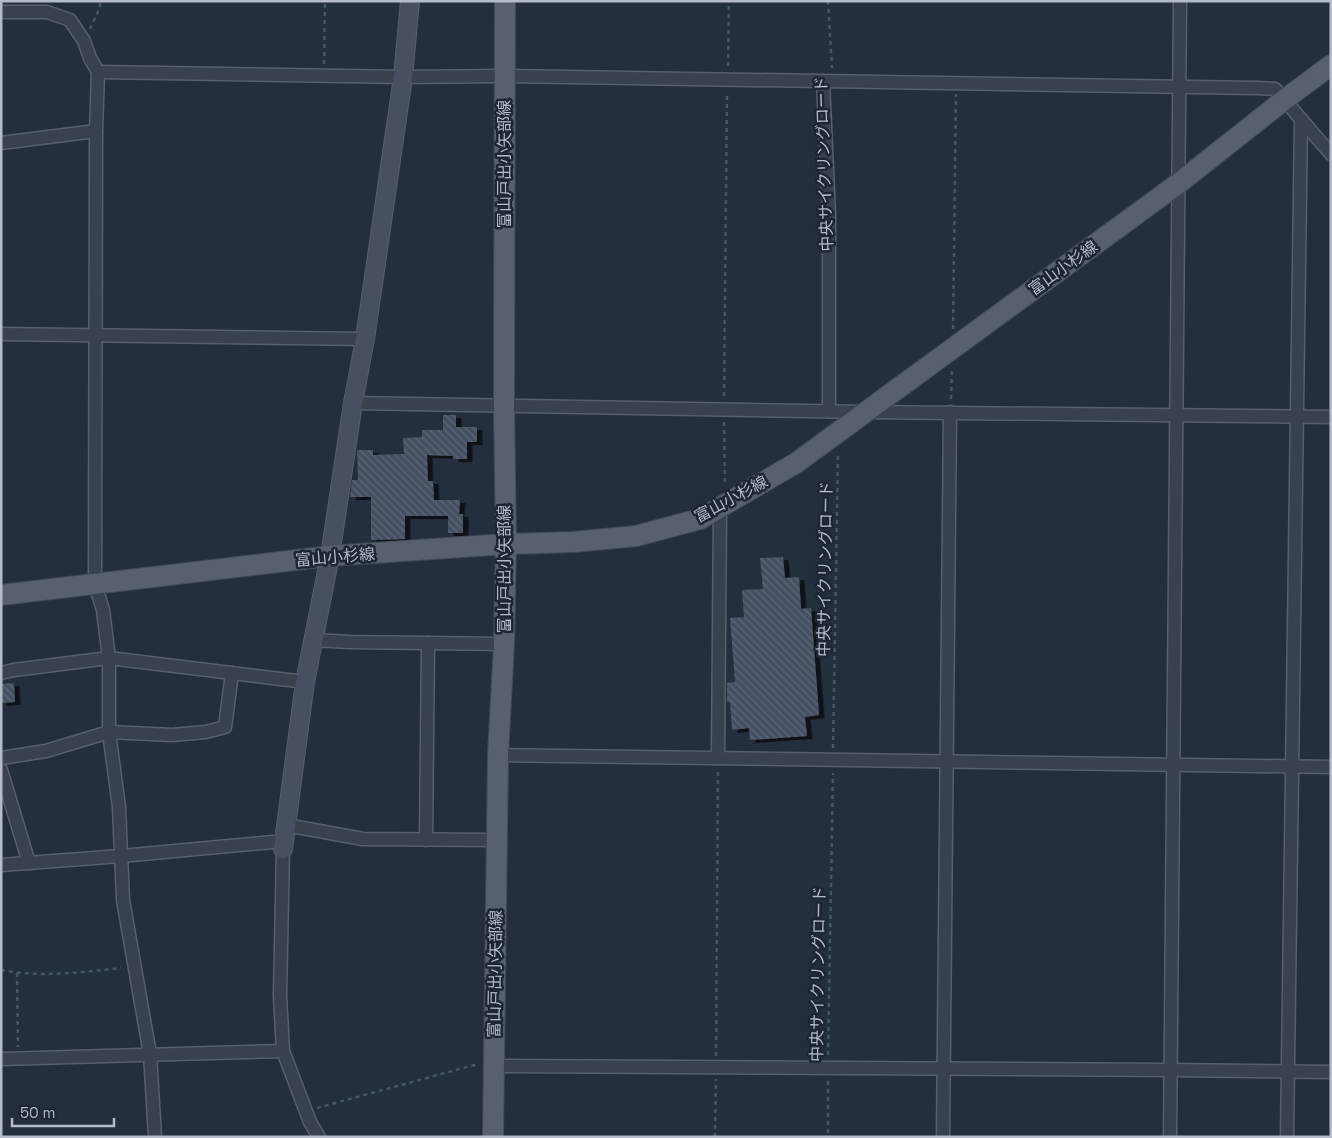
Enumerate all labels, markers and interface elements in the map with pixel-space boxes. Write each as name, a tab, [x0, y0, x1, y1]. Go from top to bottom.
street label: 中央サイクリングロード	[810, 76, 838, 252]
street label: 富山戸出小矢部線	[494, 100, 515, 228]
street label: 富山小杉線	[1024, 236, 1102, 300]
street label: 富山小杉線	[691, 471, 771, 527]
street label: 中央サイクリングロード	[813, 481, 837, 657]
street label: 富山戸出小矢部線	[494, 505, 515, 633]
street label: 富山小杉線	[294, 543, 376, 571]
street label: 中央サイクリングロード	[806, 886, 830, 1062]
street label: 富山戸出小矢部線	[483, 910, 507, 1038]
scale bar	[12, 1096, 115, 1128]
text: 50 m	[20, 1103, 55, 1122]

